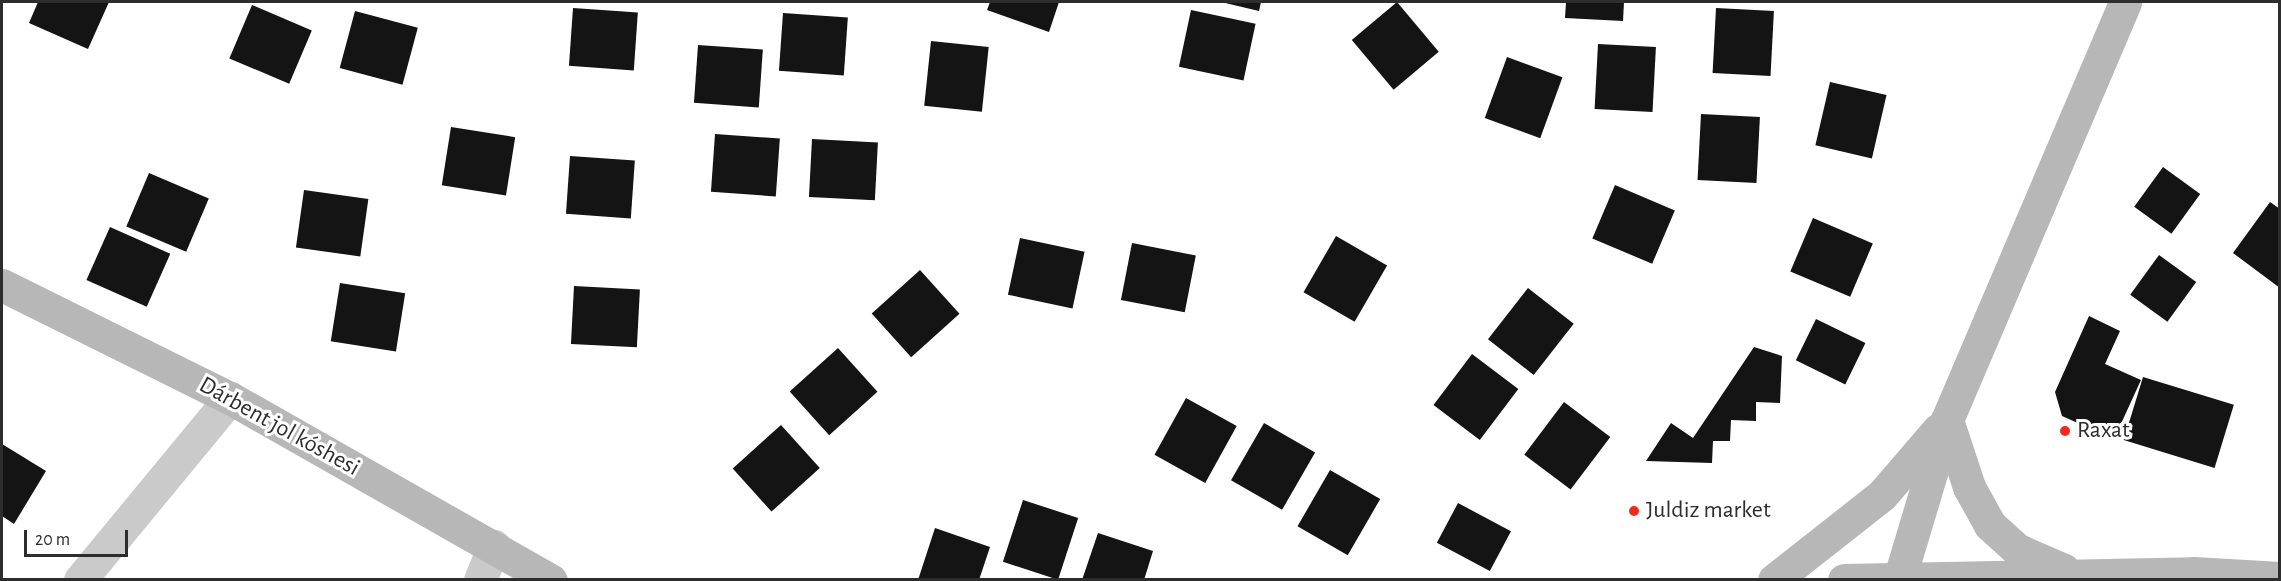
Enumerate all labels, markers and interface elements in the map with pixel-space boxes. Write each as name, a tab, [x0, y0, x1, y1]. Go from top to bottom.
street label: Dárbent jol kóshesi	[194, 371, 364, 483]
place label: Raxat	[2077, 417, 2130, 445]
marker: Raxat	[2058, 424, 2072, 438]
place label: Juldiz market	[1646, 497, 1771, 525]
marker: Juldiz market	[1627, 504, 1641, 518]
scale bar	[27, 518, 130, 556]
text: 20 m	[35, 531, 70, 549]

